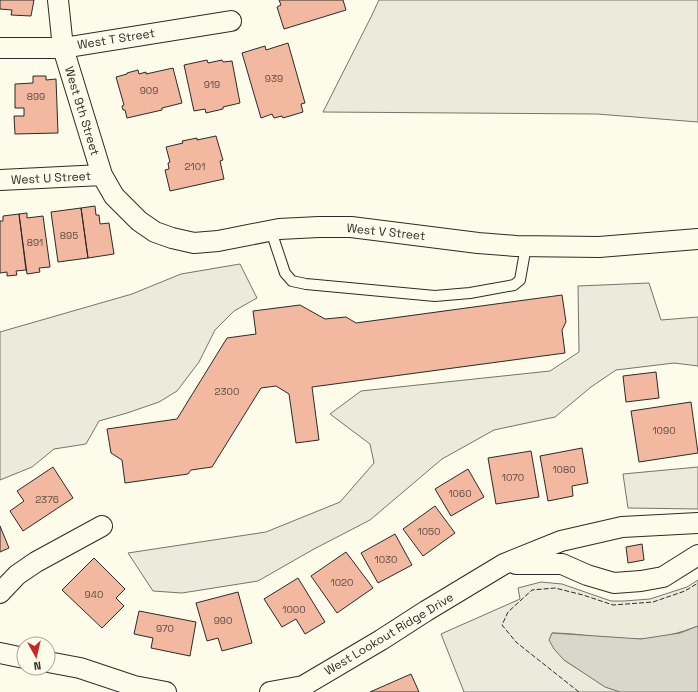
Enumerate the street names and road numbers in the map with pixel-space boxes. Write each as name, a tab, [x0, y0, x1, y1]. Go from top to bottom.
street label: West T Street	[76, 25, 156, 53]
street label: West 9th Street	[61, 65, 103, 157]
street label: West U Street	[11, 168, 91, 188]
street label: West V Street	[346, 220, 426, 244]
street label: West Lookout Ridge Drive	[321, 589, 457, 679]

